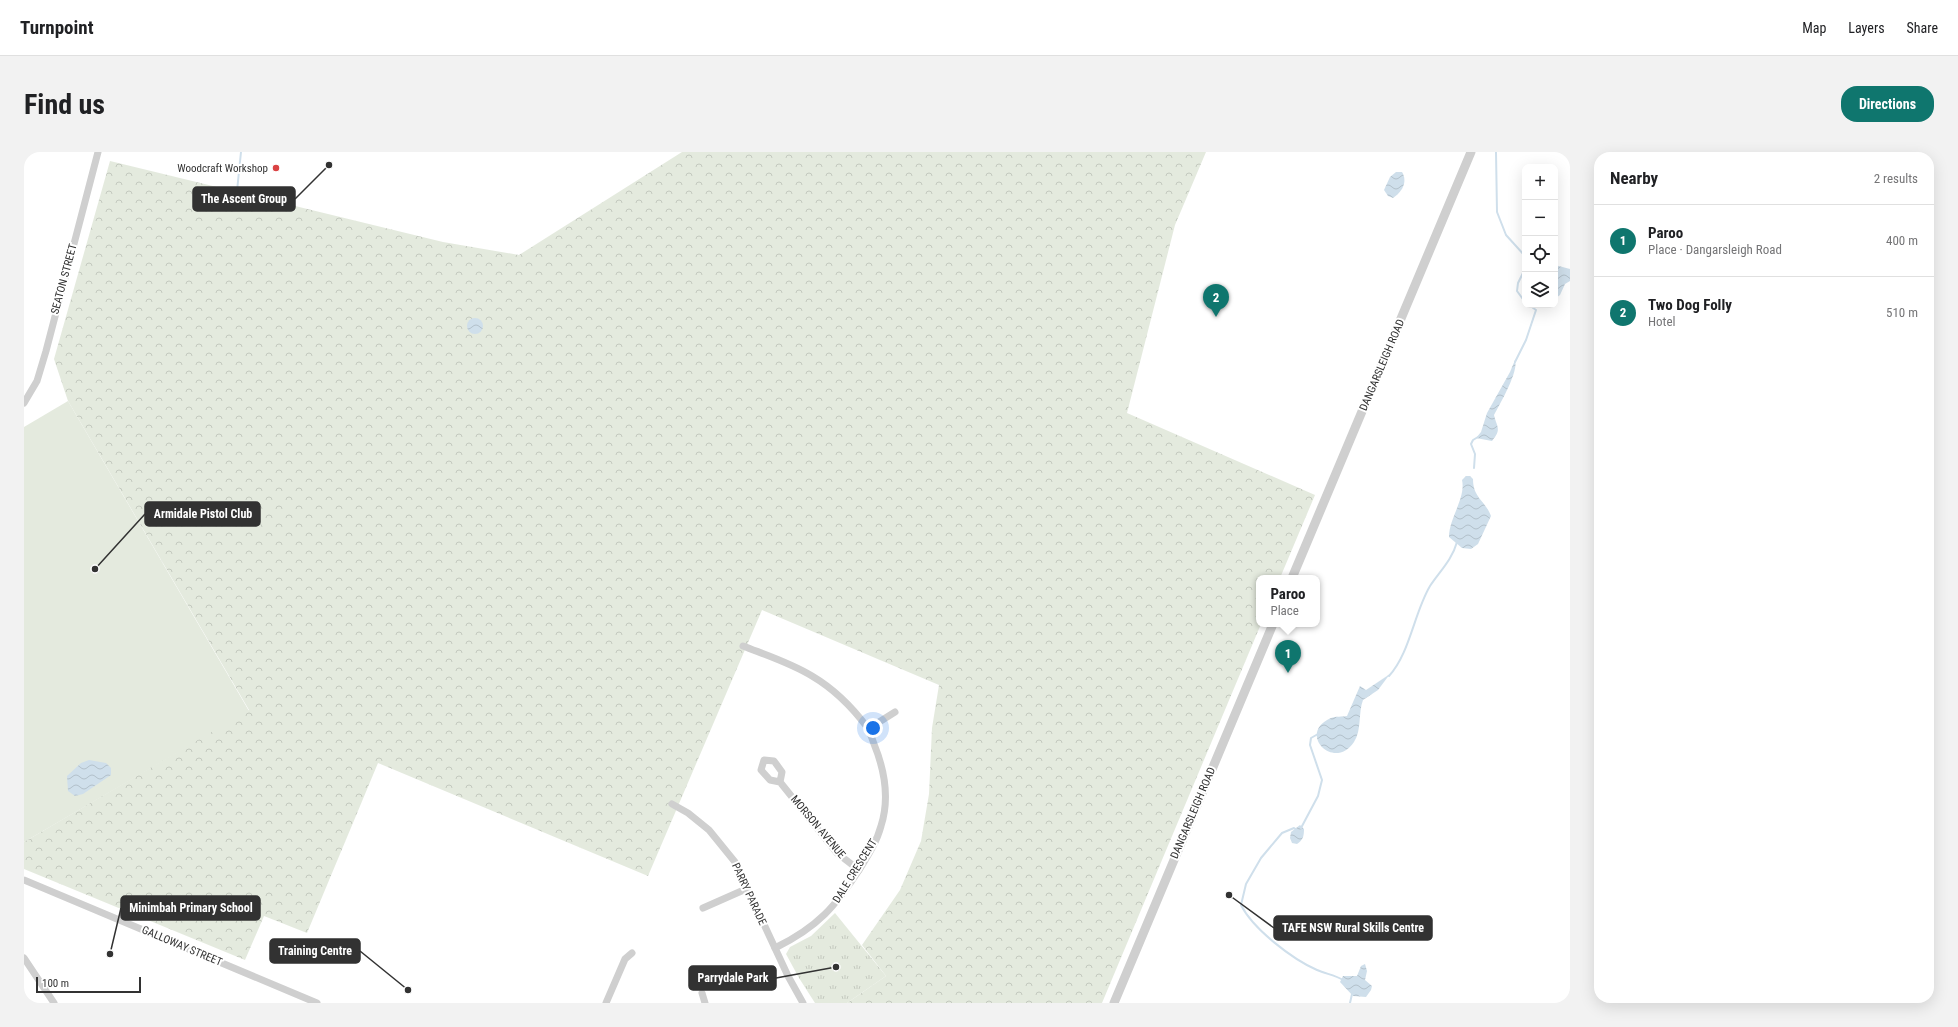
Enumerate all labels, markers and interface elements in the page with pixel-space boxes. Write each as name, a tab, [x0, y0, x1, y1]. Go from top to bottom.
text: Turnpoint	[20, 16, 94, 39]
text: Map	[1802, 20, 1826, 36]
text: Layers	[1848, 20, 1885, 36]
text: Share	[1907, 20, 1938, 36]
button: Directions	[1841, 86, 1934, 122]
text: Find us	[24, 88, 105, 121]
place label: Woodcraft Workshop	[177, 162, 268, 175]
marker: Woodcraft Workshop	[271, 163, 281, 173]
map controls	[1522, 164, 1558, 308]
button: +	[1522, 164, 1558, 200]
text: Nearby	[1610, 168, 1658, 188]
text: 2 results	[1874, 171, 1918, 186]
callout: The Ascent Group	[193, 187, 295, 211]
text: The Ascent Group	[201, 192, 287, 206]
button: −	[1522, 200, 1558, 236]
text: Paroo	[1648, 224, 1683, 242]
text: 1	[1620, 233, 1626, 248]
text: 400 m	[1886, 233, 1918, 248]
button: locate	[1522, 236, 1558, 272]
street label: SEATON STREET	[48, 242, 80, 316]
text: Place · Dangarsleigh Road	[1648, 242, 1782, 257]
button: layers	[1522, 272, 1558, 308]
pin: 2	[1203, 284, 1229, 317]
text: Two Dog Folly	[1648, 296, 1732, 314]
text: 2	[1620, 305, 1626, 320]
text: 510 m	[1886, 305, 1918, 320]
text: Hotel	[1648, 314, 1676, 329]
street label: DANGARSLEIGH ROAD	[1357, 317, 1407, 413]
callout: Armidale Pistol Club	[145, 502, 260, 526]
text: Armidale Pistol Club	[154, 507, 252, 521]
popup	[1256, 575, 1320, 627]
text: Paroo	[1270, 585, 1306, 603]
text: Place	[1270, 603, 1299, 618]
pin: 1	[1275, 640, 1301, 673]
your location	[863, 718, 883, 738]
street label: DANGARSLEIGH ROAD	[1168, 765, 1218, 861]
street label: MORSON AVENUE	[788, 793, 849, 862]
street label: DALE CRESCENT	[830, 836, 880, 905]
street label: PARRY PARADE	[729, 861, 769, 928]
callout: Minimbah Primary School	[121, 896, 260, 920]
text: Minimbah Primary School	[129, 901, 253, 915]
callout: TAFE NSW Rural Skills Centre	[1274, 916, 1432, 940]
text: TAFE NSW Rural Skills Centre	[1282, 921, 1424, 935]
street label: GALLOWAY STREET	[140, 923, 224, 969]
callout: Training Centre	[270, 939, 360, 963]
text: Training Centre	[278, 944, 352, 958]
callout: Parrydale Park	[689, 966, 776, 990]
text: Parrydale Park	[698, 971, 769, 985]
scale bar	[36, 975, 141, 994]
text: 100 m	[42, 977, 69, 990]

